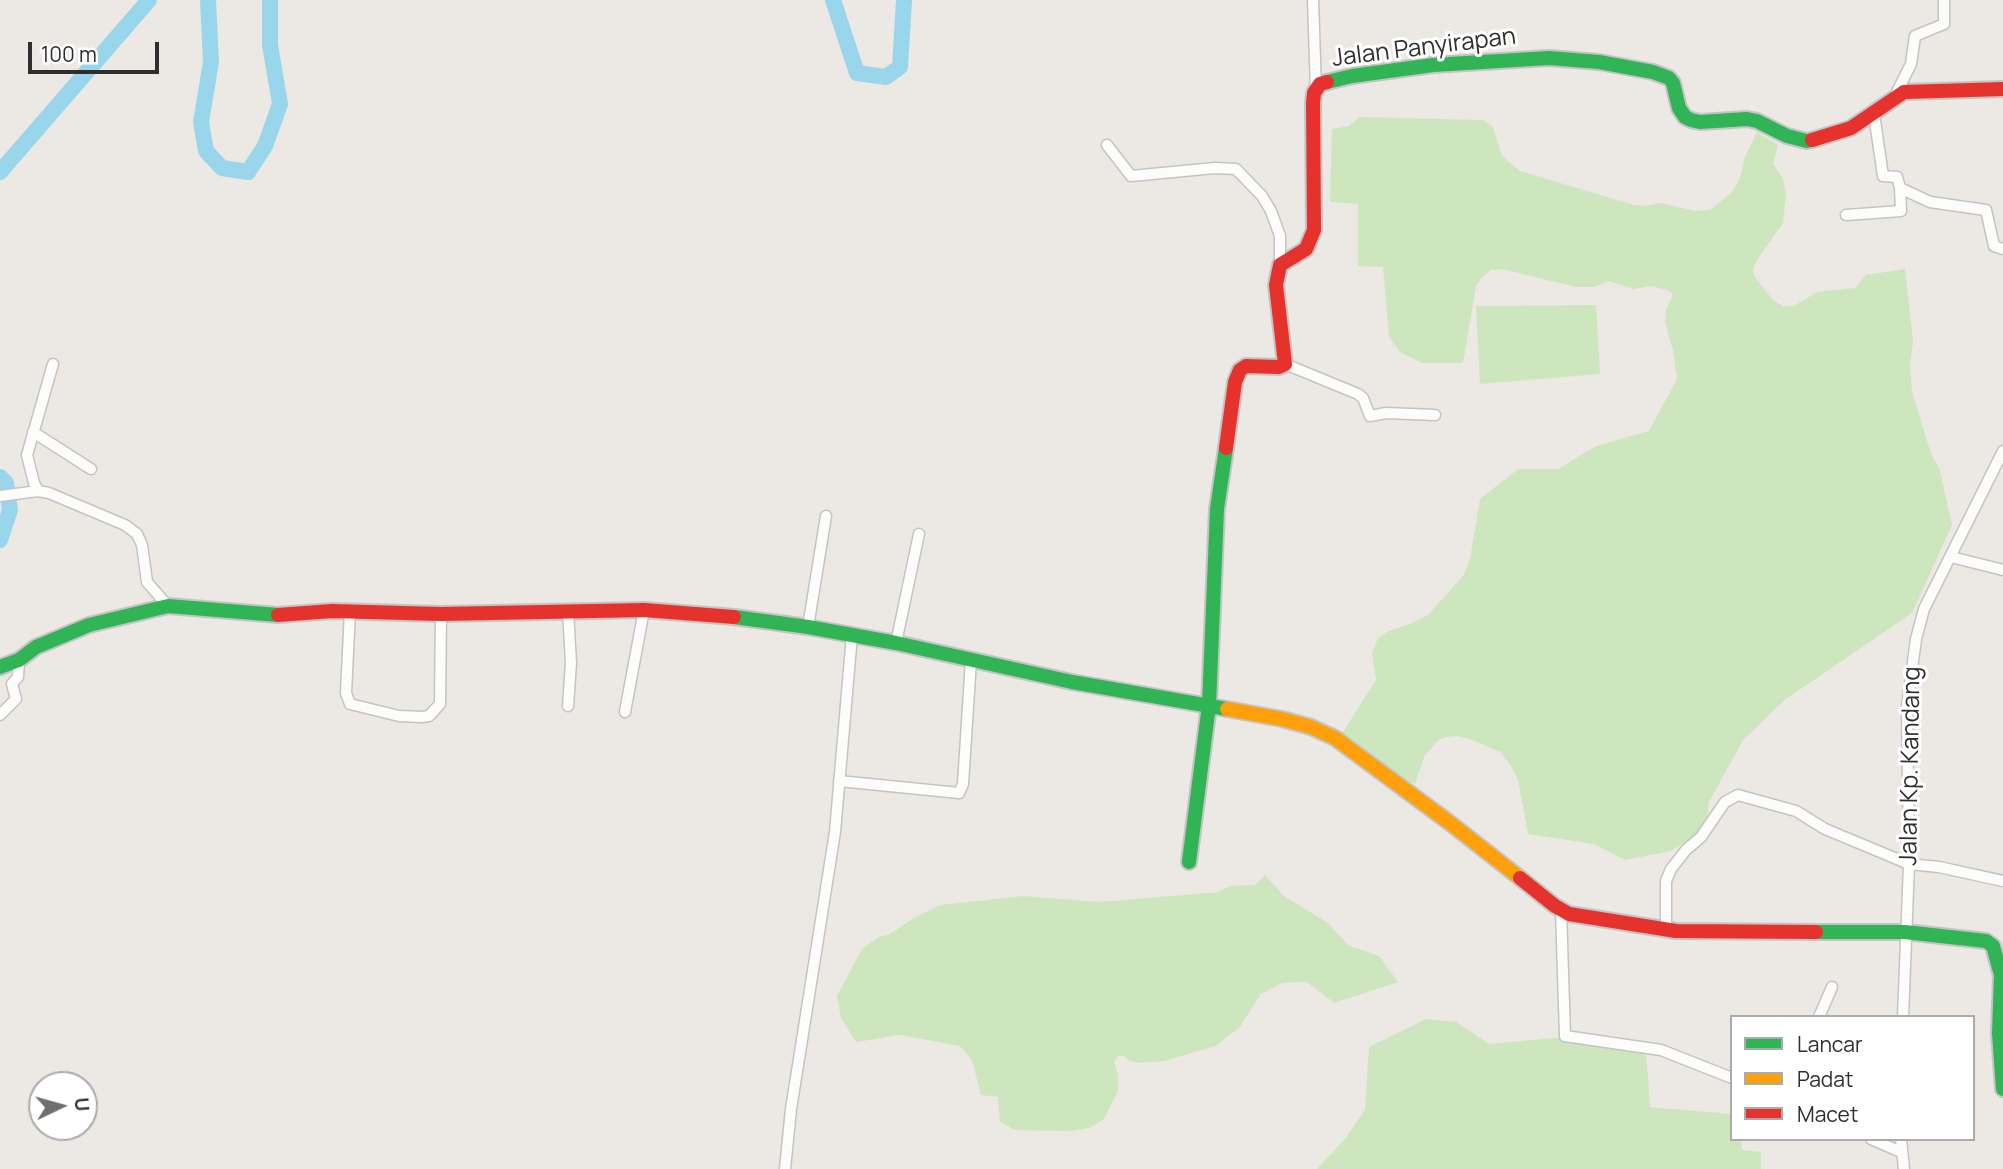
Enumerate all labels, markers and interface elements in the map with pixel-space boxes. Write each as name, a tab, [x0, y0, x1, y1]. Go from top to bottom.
street label: Jalan Panyirapan	[1330, 22, 1518, 74]
scale bar	[32, 28, 163, 72]
text: 100 m	[41, 40, 97, 68]
street label: Jalan Kp. Kandang	[1895, 666, 1927, 866]
legend	[1730, 1015, 1975, 1141]
text: Lancar	[1797, 1030, 1863, 1058]
text: Padat	[1797, 1065, 1853, 1093]
north arrow	[28, 1071, 98, 1141]
text: U	[68, 1096, 95, 1112]
text: Macet	[1797, 1100, 1858, 1128]

